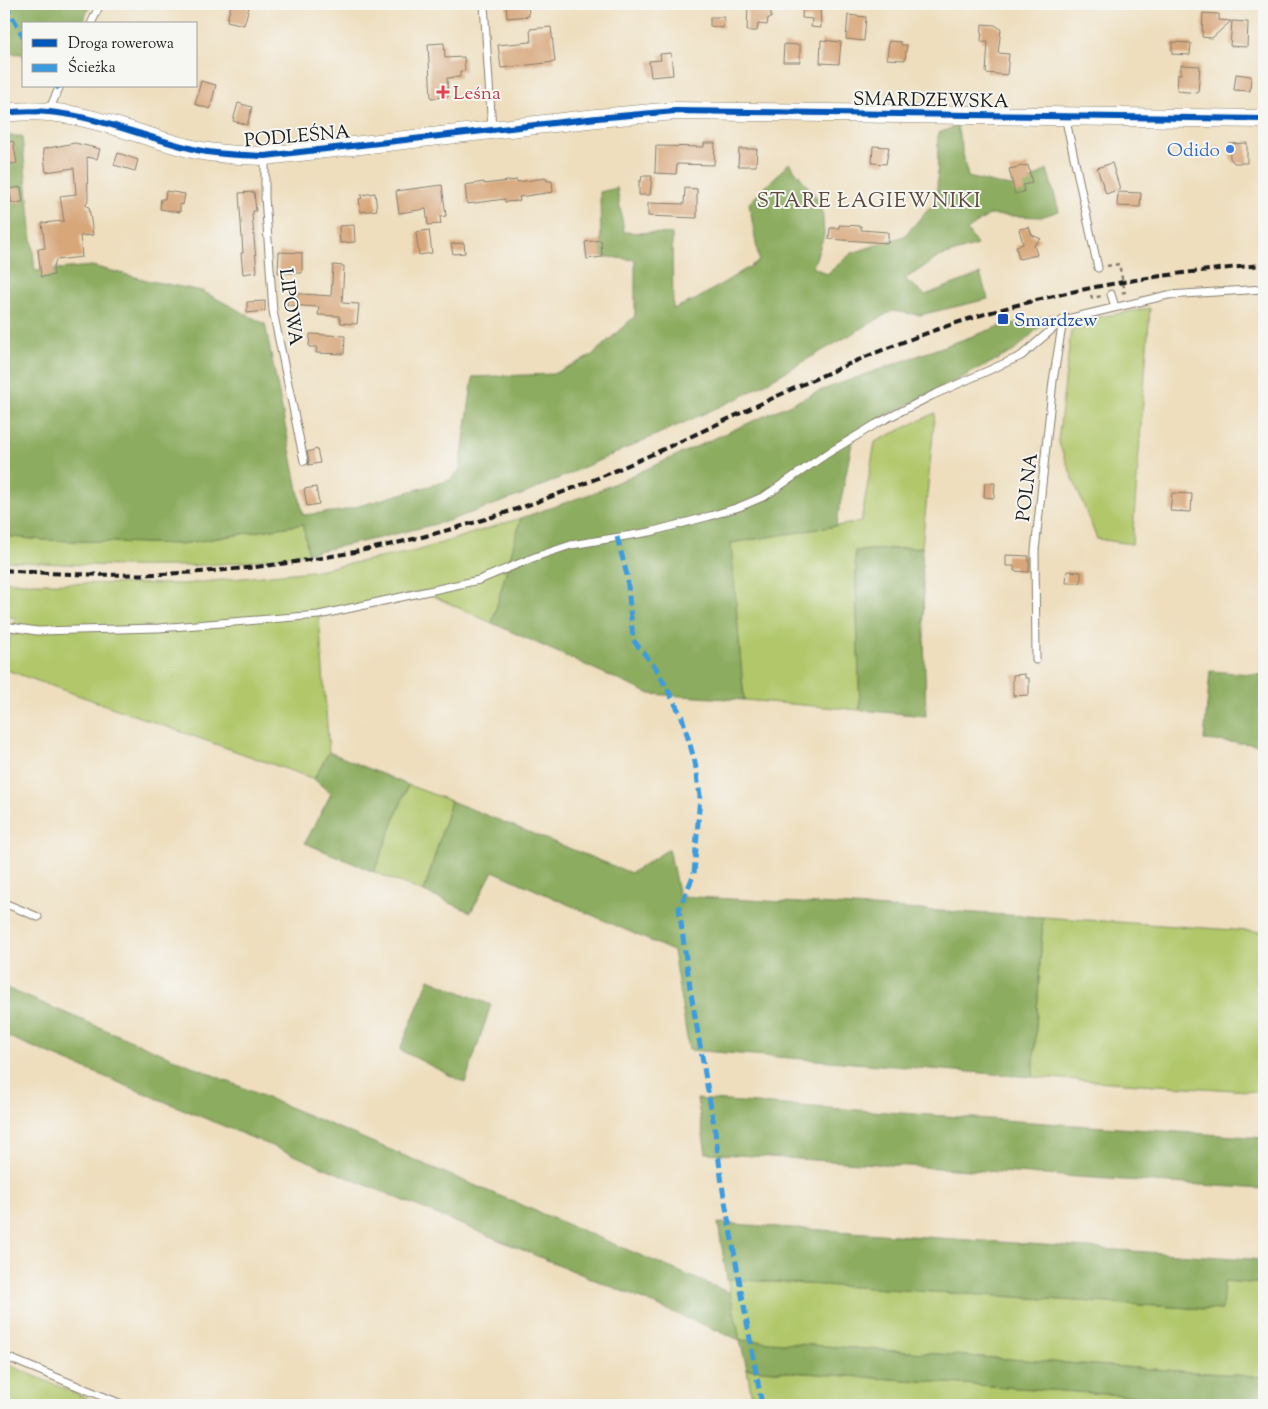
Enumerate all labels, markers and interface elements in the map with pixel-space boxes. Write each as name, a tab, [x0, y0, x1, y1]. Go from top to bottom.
legend	[22, 22, 198, 88]
text: Droga rowerowa	[68, 34, 174, 55]
text: Ścieżka	[68, 56, 116, 79]
place label: Leśna	[453, 81, 501, 108]
marker: Leśna	[437, 86, 449, 98]
street label: SMARDZEWSKA	[853, 87, 1010, 116]
street label: PODLEŚNA	[243, 119, 352, 156]
place label: Odido	[1167, 138, 1220, 165]
marker: Odido	[1224, 143, 1236, 155]
district label: STARE ŁAGIEWNIKI	[756, 187, 982, 217]
street label: LIPOWA	[271, 267, 308, 348]
place label: Smardzew	[1014, 308, 1097, 335]
marker: Smardzew	[996, 312, 1010, 326]
street label: POLNA	[1011, 451, 1046, 523]

